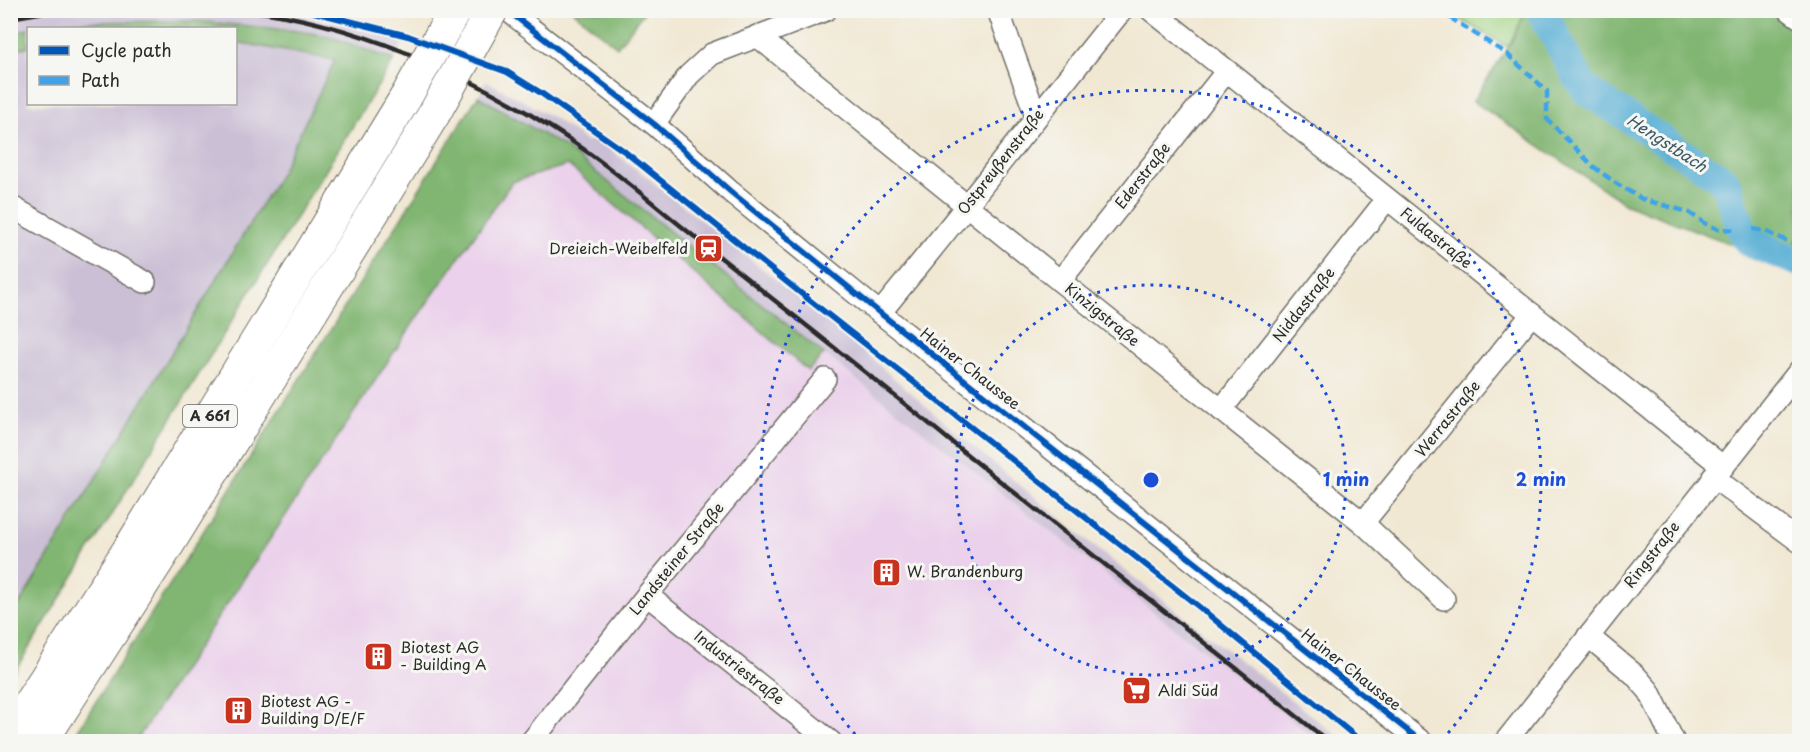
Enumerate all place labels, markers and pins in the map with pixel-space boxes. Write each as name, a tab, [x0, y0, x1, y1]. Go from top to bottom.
station icon: Dreieich-Weibelfeld	[693, 233, 725, 265]
place label: Dreieich-Weibelfeld	[549, 236, 688, 259]
centre of rings	[1141, 470, 1161, 490]
building icon: W. Brandenburg	[870, 556, 902, 588]
place label: W. Brandenburg	[907, 559, 1023, 582]
place label: Biotest AG - Building A	[400, 635, 486, 675]
building icon: Biotest AG - Building A	[363, 641, 395, 673]
supermarket icon: Aldi Süd	[1121, 675, 1153, 707]
place label: Aldi Süd	[1158, 678, 1218, 701]
place label: Biotest AG - Building D/E/F	[260, 689, 365, 729]
building icon: Biotest AG - Building D/E/F	[223, 695, 255, 727]

